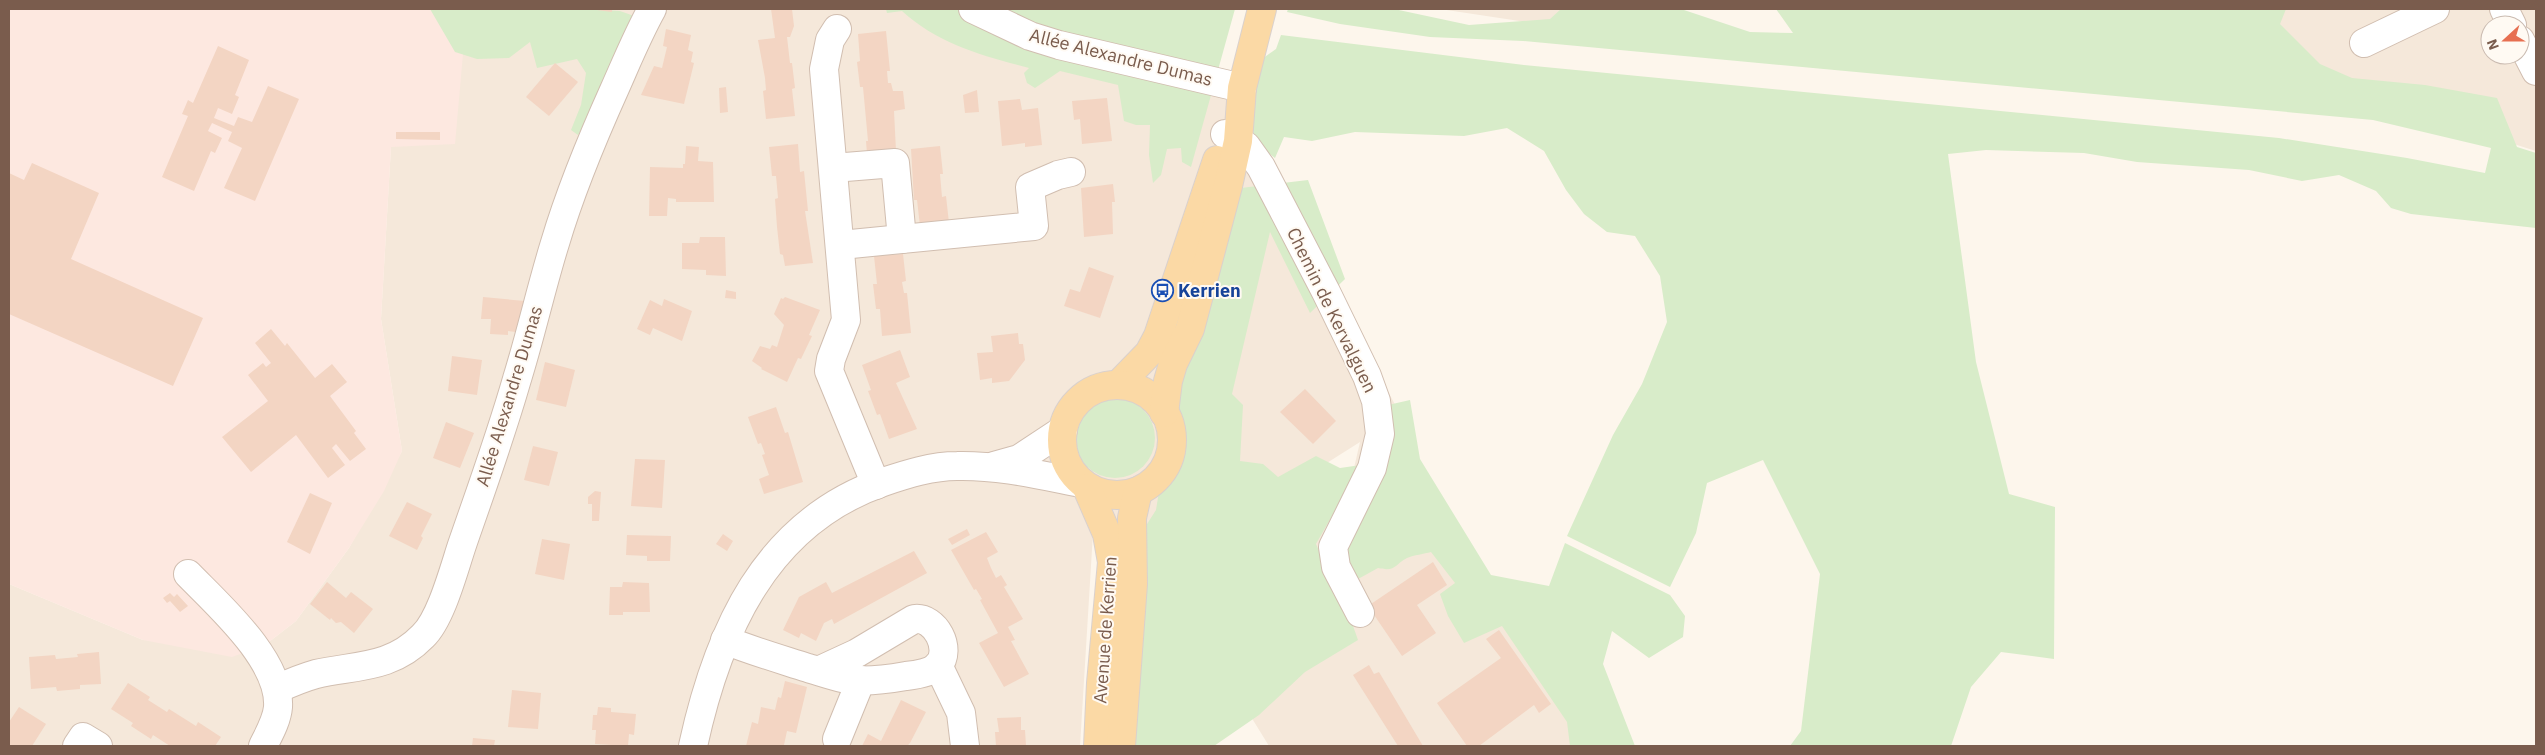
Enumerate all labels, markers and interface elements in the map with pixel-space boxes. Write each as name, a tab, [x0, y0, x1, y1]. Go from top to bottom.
north arrow	[2480, 15, 2530, 65]
street label: Allée Alexandre Dumas	[1027, 23, 1215, 91]
text: N	[2483, 37, 2503, 53]
street label: Chemin de Kervalguen	[1282, 224, 1382, 396]
bus stop icon: Kerrien	[1150, 278, 1174, 302]
place label: Kerrien	[1178, 279, 1241, 302]
street label: Allée Alexandre Dumas	[471, 303, 547, 489]
street label: Avenue de Kerrien	[1088, 556, 1122, 704]

